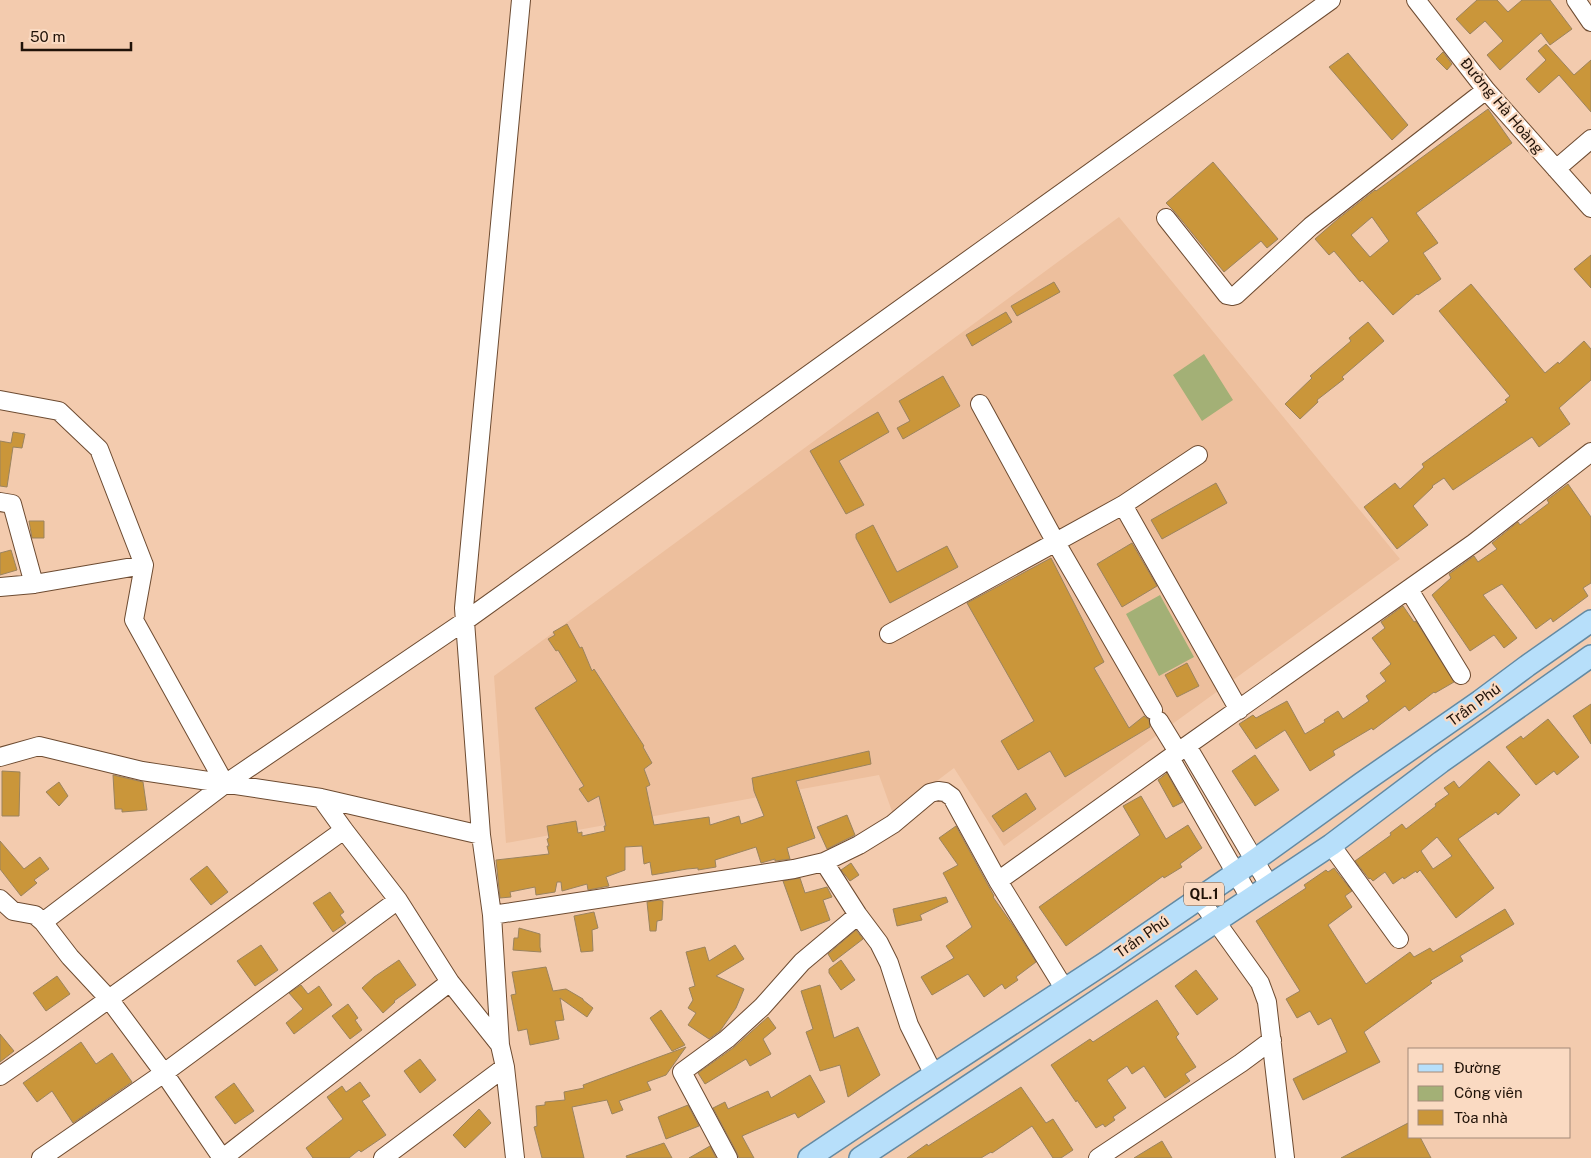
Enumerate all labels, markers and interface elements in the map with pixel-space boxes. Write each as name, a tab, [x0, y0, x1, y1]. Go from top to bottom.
scale bar	[22, 20, 131, 52]
text: 50 m	[30, 28, 65, 45]
street label: Đường Hà Hoàng	[1457, 54, 1548, 157]
street label: Trần Phú	[1444, 680, 1504, 730]
road number: QL.1	[1184, 882, 1224, 906]
street label: Trần Phú	[1112, 912, 1172, 961]
legend	[1408, 1048, 1571, 1138]
text: Đường	[1454, 1059, 1501, 1076]
text: Công viên	[1454, 1084, 1523, 1101]
text: Tòa nhà	[1454, 1109, 1508, 1126]

